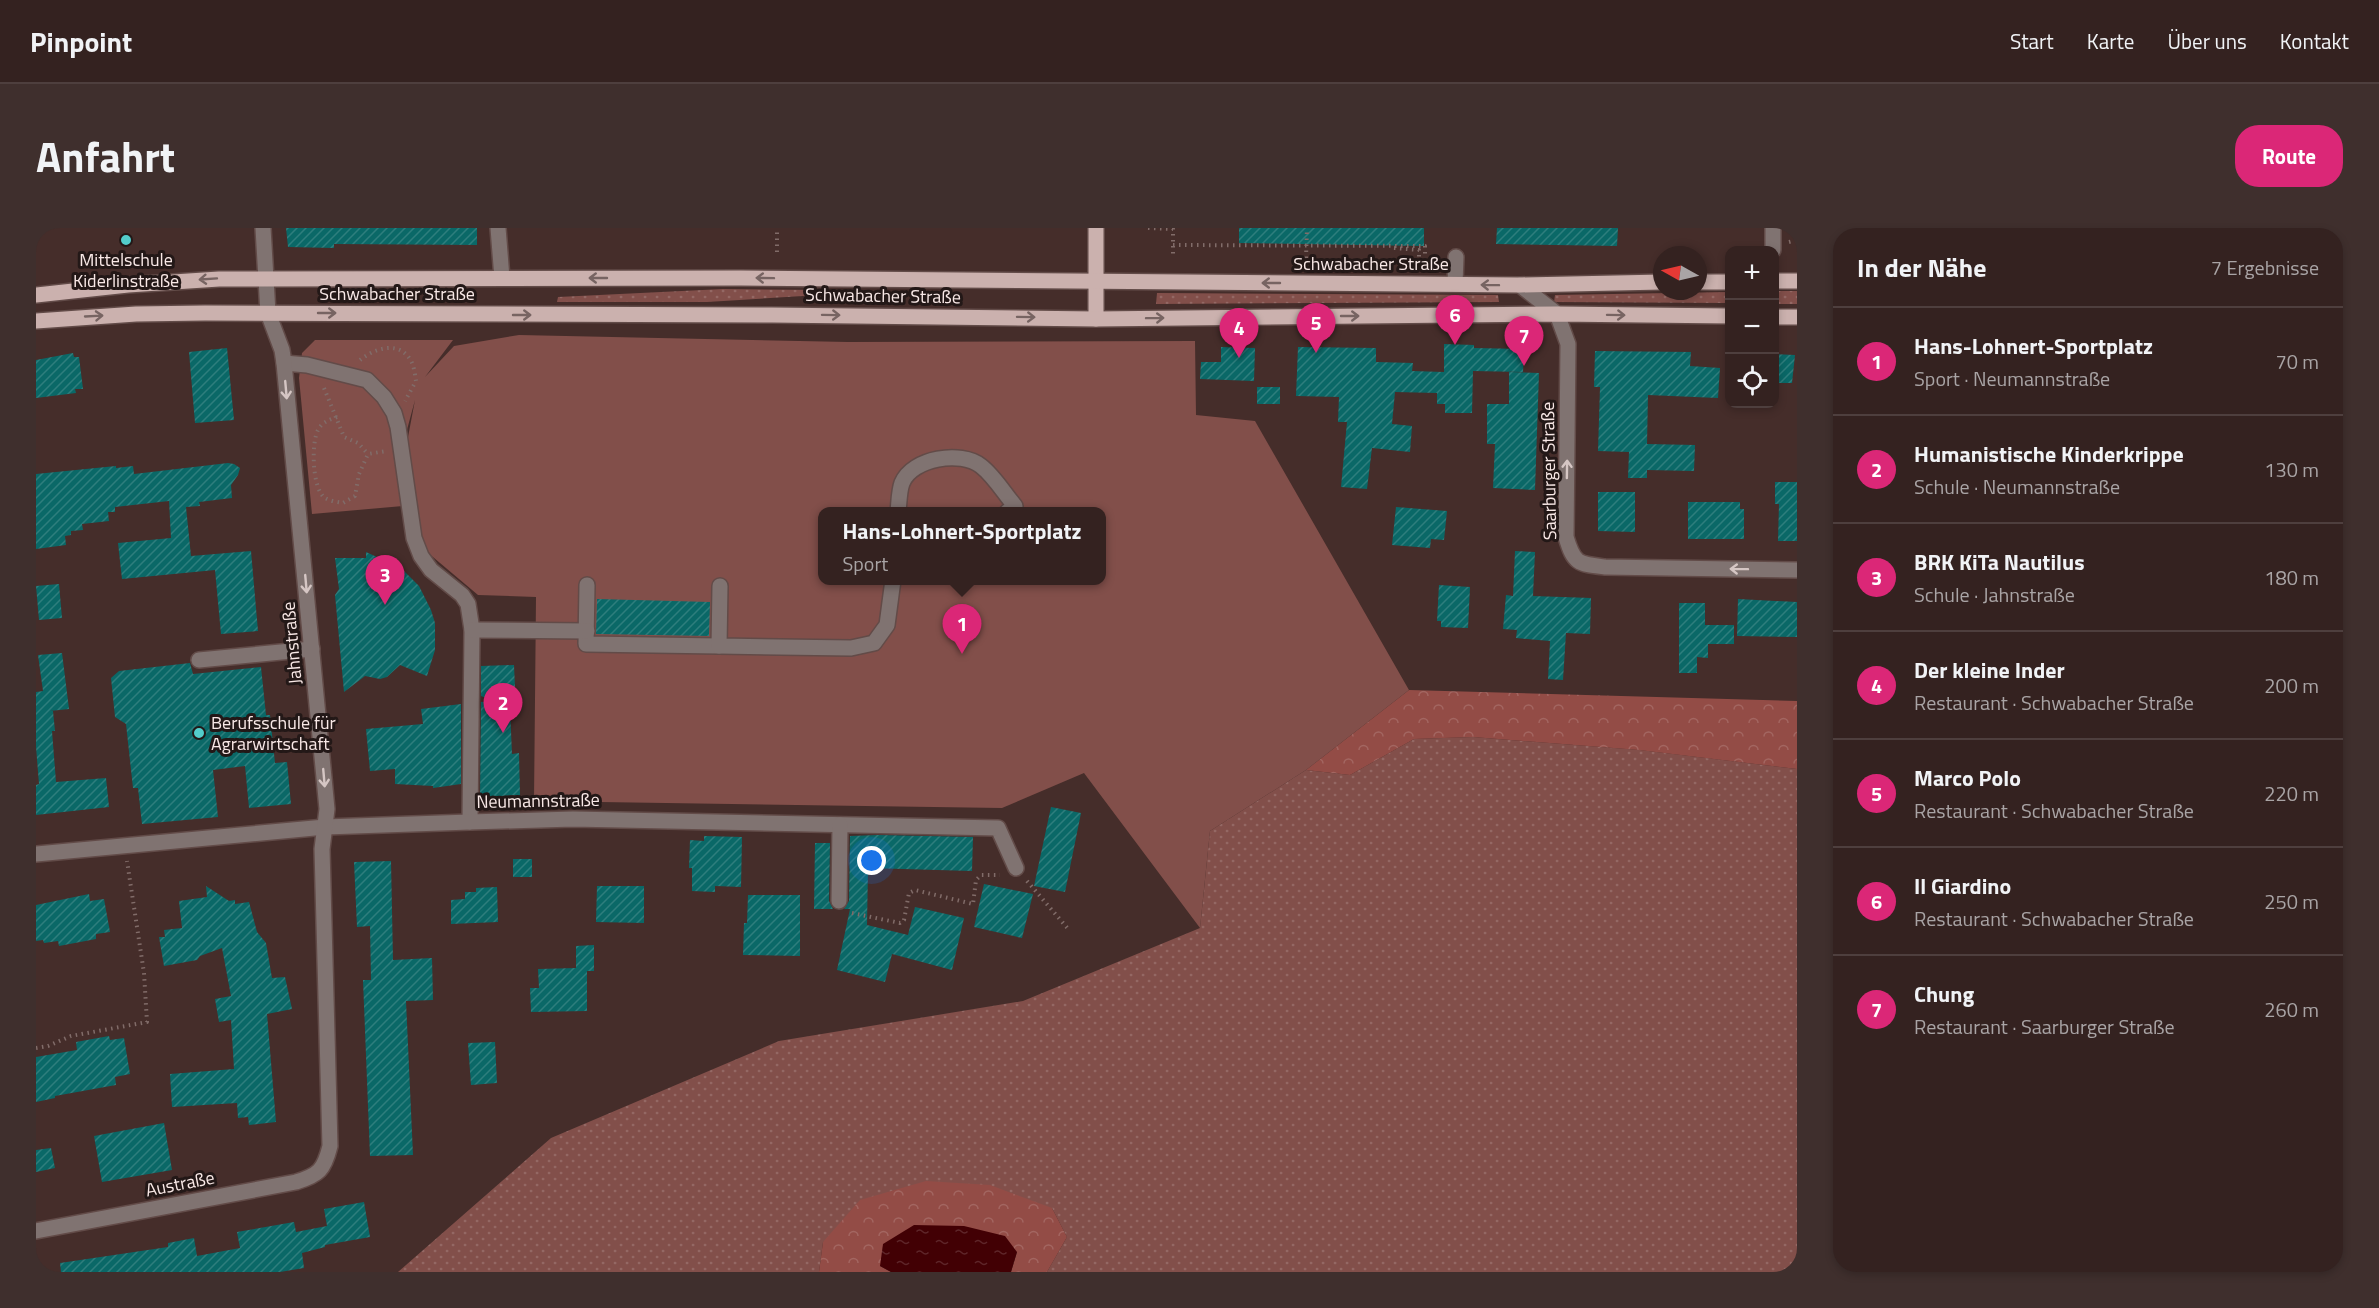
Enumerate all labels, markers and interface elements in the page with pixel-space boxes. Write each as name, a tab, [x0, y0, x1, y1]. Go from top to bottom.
text: Pinpoint	[30, 20, 132, 63]
text: Start	[2010, 25, 2054, 57]
text: Karte	[2087, 25, 2134, 57]
text: Über uns	[2167, 25, 2247, 57]
text: Kontakt	[2280, 25, 2349, 57]
text: Anfahrt	[36, 124, 175, 188]
button: Route	[2235, 125, 2343, 187]
marker: Mittelschule Kiderlinstraße	[119, 233, 133, 247]
place label: Mittelschule Kiderlinstraße	[73, 246, 179, 294]
north arrow	[1653, 246, 1707, 300]
map controls	[1725, 246, 1779, 408]
button: +	[1725, 246, 1779, 300]
text: In der Nähe	[1857, 248, 1986, 287]
street label: Schwabacher Straße	[1293, 250, 1449, 277]
text: 7 Ergebnisse	[2211, 252, 2319, 283]
one-way arrow	[588, 272, 608, 284]
one-way arrow	[755, 273, 775, 284]
one-way arrow	[199, 274, 219, 285]
one-way arrow	[1261, 277, 1281, 289]
one-way arrow	[1480, 279, 1500, 291]
street label: Schwabacher Straße	[319, 280, 475, 307]
street label: Schwabacher Straße	[805, 281, 961, 310]
pin: 6	[1436, 296, 1474, 345]
button: −	[1725, 300, 1779, 354]
pin: 5	[1296, 304, 1336, 353]
one-way arrow	[316, 307, 336, 319]
pin: 4	[1220, 308, 1258, 358]
one-way arrow	[511, 309, 531, 321]
one-way arrow	[820, 309, 840, 321]
one-way arrow	[1605, 309, 1625, 321]
one-way arrow	[84, 310, 104, 321]
one-way arrow	[1339, 310, 1359, 322]
one-way arrow	[1015, 311, 1035, 323]
one-way arrow	[1144, 312, 1164, 324]
pin: 7	[1504, 316, 1544, 366]
text: Hans-Lohnert-Sportplatz	[1914, 329, 2153, 363]
text: 1	[1871, 346, 1882, 377]
text: 70 m	[2275, 346, 2319, 377]
button: locate	[1725, 354, 1779, 408]
text: Sport · Neumannstraße	[1914, 363, 2110, 394]
one-way arrow	[281, 379, 292, 399]
street label: Saarburger Straße	[1534, 402, 1563, 540]
text: Humanistische Kinderkrippe	[1914, 437, 2184, 471]
text: 2	[1871, 454, 1882, 485]
text: 130 m	[2264, 454, 2319, 485]
one-way arrow	[1561, 459, 1573, 479]
text: Schule · Neumannstraße	[1914, 471, 2120, 502]
popup	[818, 507, 1106, 585]
text: Hans-Lohnert-Sportplatz	[842, 514, 1082, 548]
text: BRK KiTa Nautilus	[1914, 545, 2085, 579]
text: Sport	[842, 548, 888, 579]
pin: 3	[366, 556, 404, 605]
text: 3	[1871, 562, 1882, 593]
text: 180 m	[2264, 562, 2319, 593]
one-way arrow	[1729, 563, 1749, 575]
one-way arrow	[301, 573, 312, 593]
text: Schule · Jahnstraße	[1914, 579, 2075, 610]
street label: Jahnstraße	[274, 601, 309, 686]
pin: 1	[942, 604, 982, 654]
text: Der kleine Inder	[1914, 653, 2065, 687]
text: 4	[1871, 670, 1882, 701]
text: 200 m	[2264, 670, 2319, 701]
pin: 2	[484, 684, 522, 733]
text: Restaurant · Schwabacher Straße	[1914, 687, 2194, 718]
place label: Berufsschule für Agrarwirtschaft	[211, 709, 336, 757]
marker: Berufsschule für Agrarwirtschaft	[192, 726, 206, 740]
text: Marco Polo	[1914, 761, 2021, 795]
one-way arrow	[319, 767, 330, 787]
text: 5	[1871, 778, 1882, 809]
text: 220 m	[2264, 778, 2319, 809]
street label: Neumannstraße	[476, 786, 600, 815]
text: Restaurant · Schwabacher Straße	[1914, 795, 2194, 826]
your location	[857, 846, 886, 875]
text: Il Giardino	[1914, 869, 2011, 903]
text: 6	[1871, 886, 1882, 917]
text: 250 m	[2264, 886, 2319, 917]
text: Restaurant · Schwabacher Straße	[1914, 903, 2194, 934]
text: Chung	[1914, 977, 1974, 1011]
text: 7	[1871, 994, 1882, 1025]
text: 260 m	[2264, 994, 2319, 1025]
text: Restaurant · Saarburger Straße	[1914, 1011, 2175, 1042]
street label: Austraße	[143, 1164, 217, 1203]

